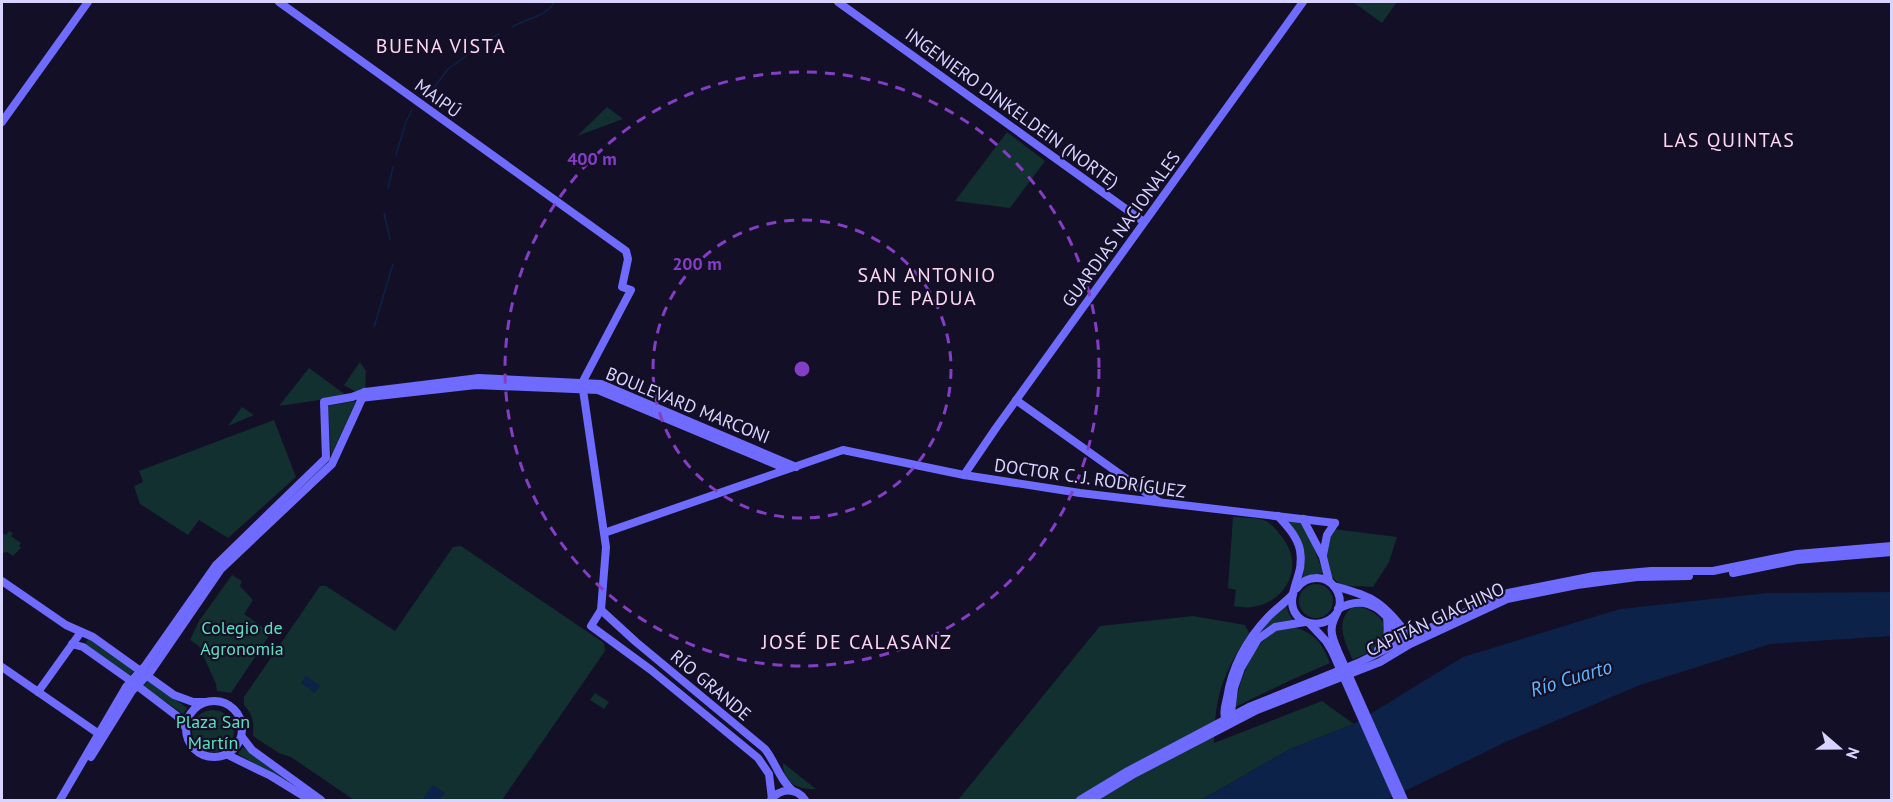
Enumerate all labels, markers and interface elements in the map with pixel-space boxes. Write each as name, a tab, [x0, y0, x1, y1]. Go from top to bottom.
street label: INGENIERO DINKELDEIN (NORTE)	[901, 23, 1123, 193]
district label: BUENA VISTA	[376, 33, 506, 59]
street label: MAIPÚ	[410, 73, 466, 123]
district label: LAS QUINTAS	[1663, 127, 1795, 153]
text: 400 m	[567, 147, 617, 170]
street label: GUARDIAS NACIONALES	[1057, 147, 1185, 311]
text: 200 m	[672, 252, 722, 275]
district label: SAN ANTONIO DE PADUA	[858, 262, 996, 311]
centre of rings	[792, 359, 812, 379]
street label: BOULEVARD MARCONI	[603, 362, 773, 448]
street label: DOCTOR C. J. RODRÍGUEZ	[993, 453, 1187, 503]
street label: CAPITÁN GIACHINO	[1362, 577, 1508, 661]
park label: Colegio de Agronomia	[200, 616, 284, 660]
district label: JOSÉ DE CALASANZ	[761, 629, 952, 655]
street label: RÍO GRANDE	[666, 645, 756, 725]
water label: Río Cuarto	[1527, 653, 1615, 703]
park label: Plaza San Martín	[176, 710, 250, 754]
north arrow	[1809, 718, 1869, 778]
text: N	[1842, 745, 1864, 761]

